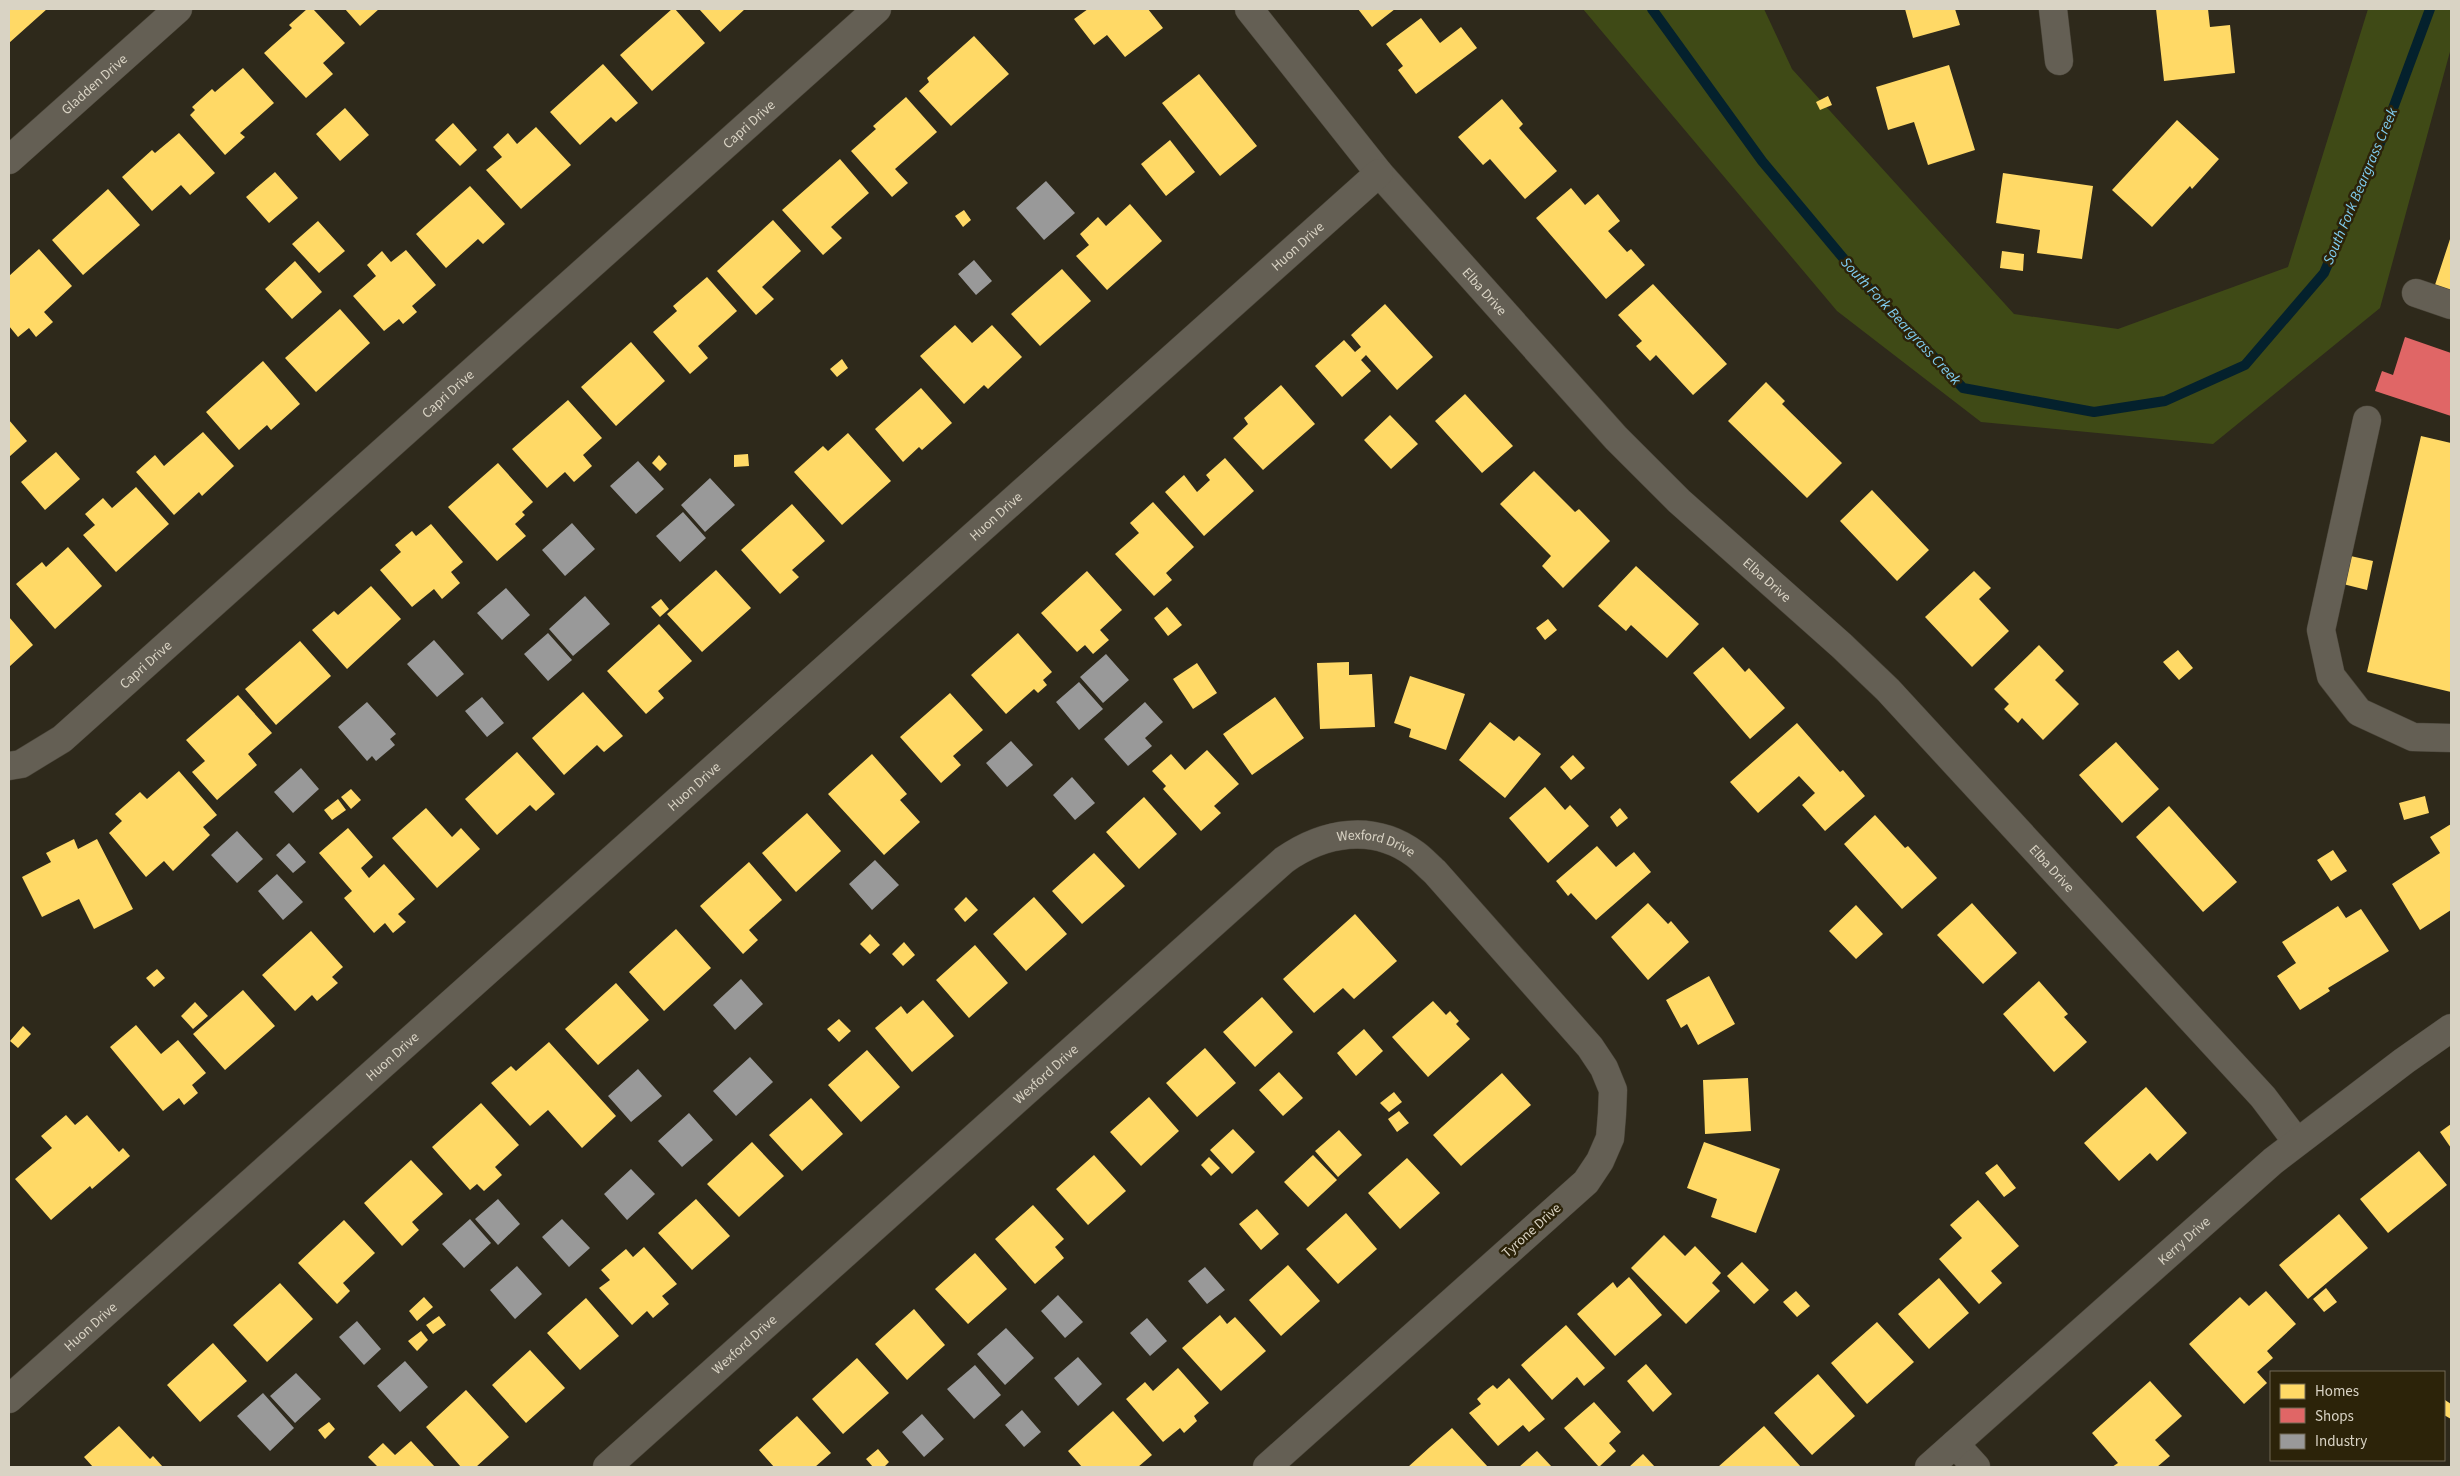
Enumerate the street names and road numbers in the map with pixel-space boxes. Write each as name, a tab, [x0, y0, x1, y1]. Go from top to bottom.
street label: Gladden Drive	[57, 50, 132, 120]
street label: Capri Drive	[719, 96, 780, 154]
street label: Huon Drive	[1267, 218, 1329, 276]
street label: Elba Drive	[1457, 263, 1511, 321]
street label: Capri Drive	[418, 365, 479, 423]
street label: Huon Drive	[965, 488, 1027, 546]
street label: Elba Drive	[1738, 553, 1795, 607]
street label: Capri Drive	[115, 636, 177, 694]
street label: Huon Drive	[664, 758, 726, 816]
street label: Wexford Drive	[1335, 826, 1419, 862]
street label: Elba Drive	[2024, 840, 2079, 897]
street label: Huon Drive	[362, 1028, 424, 1086]
street label: Wexford Drive	[1009, 1040, 1083, 1109]
street label: Tyrone Drive	[1498, 1199, 1566, 1263]
street label: Kerry Drive	[2154, 1212, 2215, 1270]
street label: Huon Drive	[60, 1298, 122, 1356]
street label: Wexford Drive	[708, 1310, 782, 1380]

